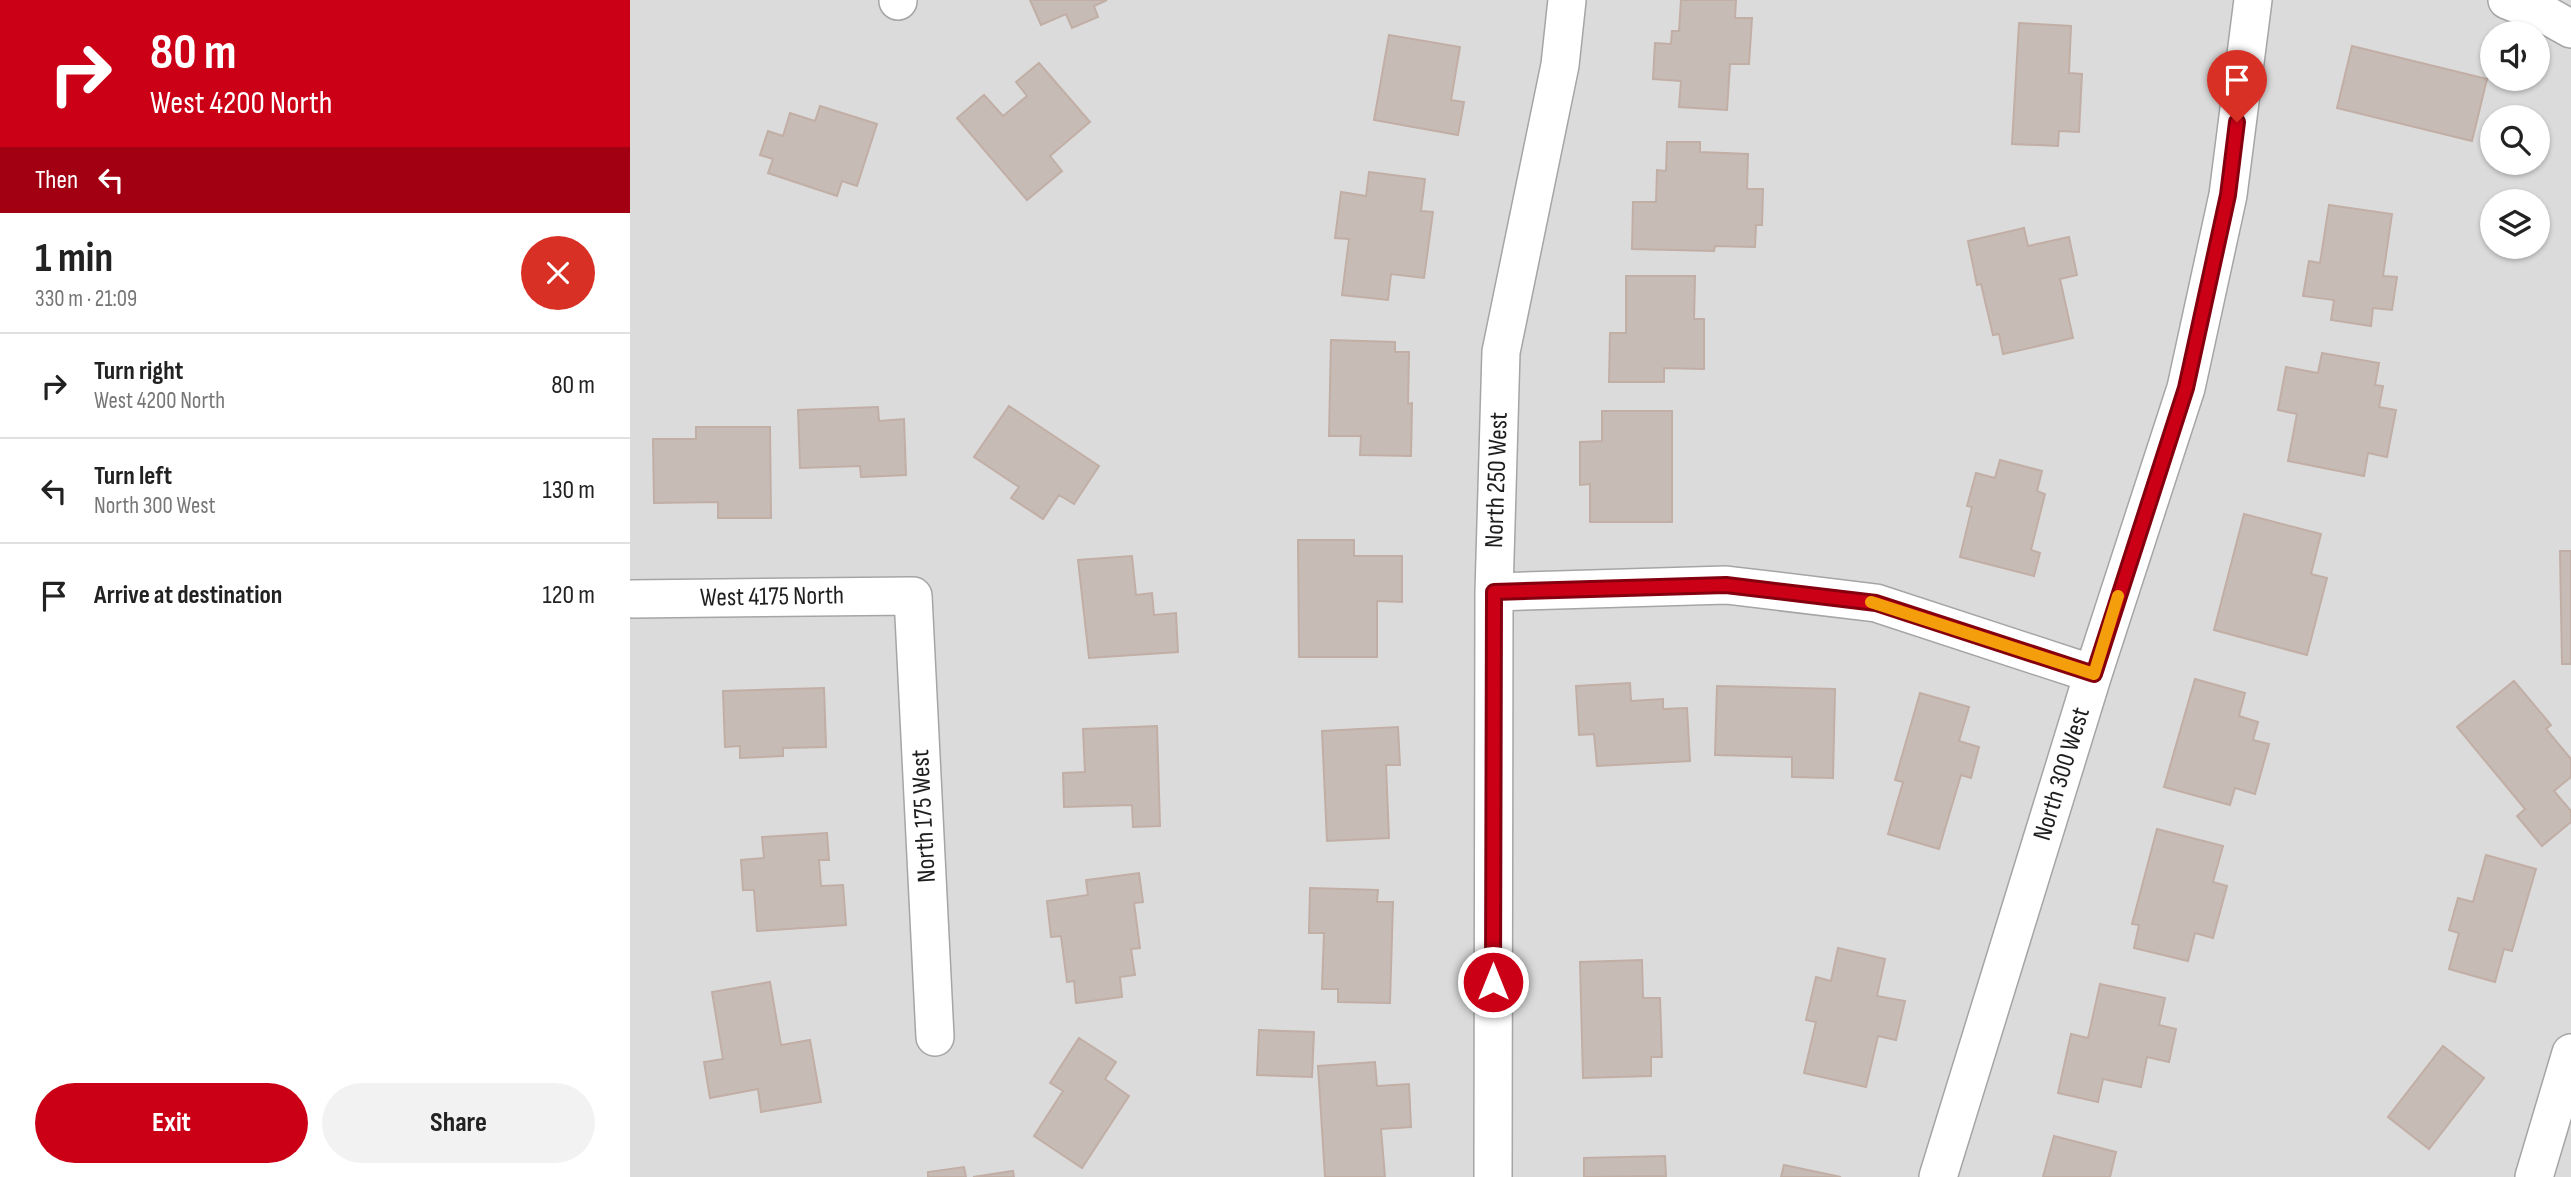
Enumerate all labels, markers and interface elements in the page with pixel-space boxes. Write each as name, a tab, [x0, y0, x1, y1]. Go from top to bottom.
map controls	[2480, 21, 2550, 259]
button: sound	[2480, 21, 2550, 91]
text: 80 m	[150, 24, 237, 83]
icon: right	[35, 28, 126, 119]
pin	[2207, 50, 2267, 122]
icon: arrive	[2218, 61, 2256, 99]
text: West 4200 North	[150, 84, 332, 123]
button: search	[2480, 105, 2550, 175]
icon: left	[92, 161, 130, 199]
text: Then	[35, 165, 78, 196]
button: layers	[2480, 189, 2550, 259]
text: 1 min	[35, 233, 113, 284]
button: close	[521, 236, 595, 310]
text: 330 m · 21:09	[35, 285, 137, 313]
text: Turn right	[94, 356, 183, 387]
icon: right	[35, 367, 73, 405]
text: 80 m	[551, 370, 595, 401]
text: West 4200 North	[94, 387, 225, 415]
street label: North 250 West	[1479, 411, 1515, 549]
text: Turn left	[94, 461, 172, 492]
icon: left	[35, 472, 73, 510]
text: 130 m	[543, 475, 595, 506]
text: North 300 West	[94, 492, 216, 520]
icon: arrive	[35, 577, 73, 615]
text: Arrive at destination	[94, 580, 282, 611]
text: 120 m	[542, 580, 595, 611]
street label: West 4175 North	[700, 580, 844, 614]
street label: North 300 West	[2027, 704, 2097, 844]
street label: North 175 West	[905, 749, 943, 883]
position arrow	[1456, 945, 1530, 1019]
button: Exit	[35, 1083, 308, 1163]
button: Share	[322, 1083, 595, 1163]

